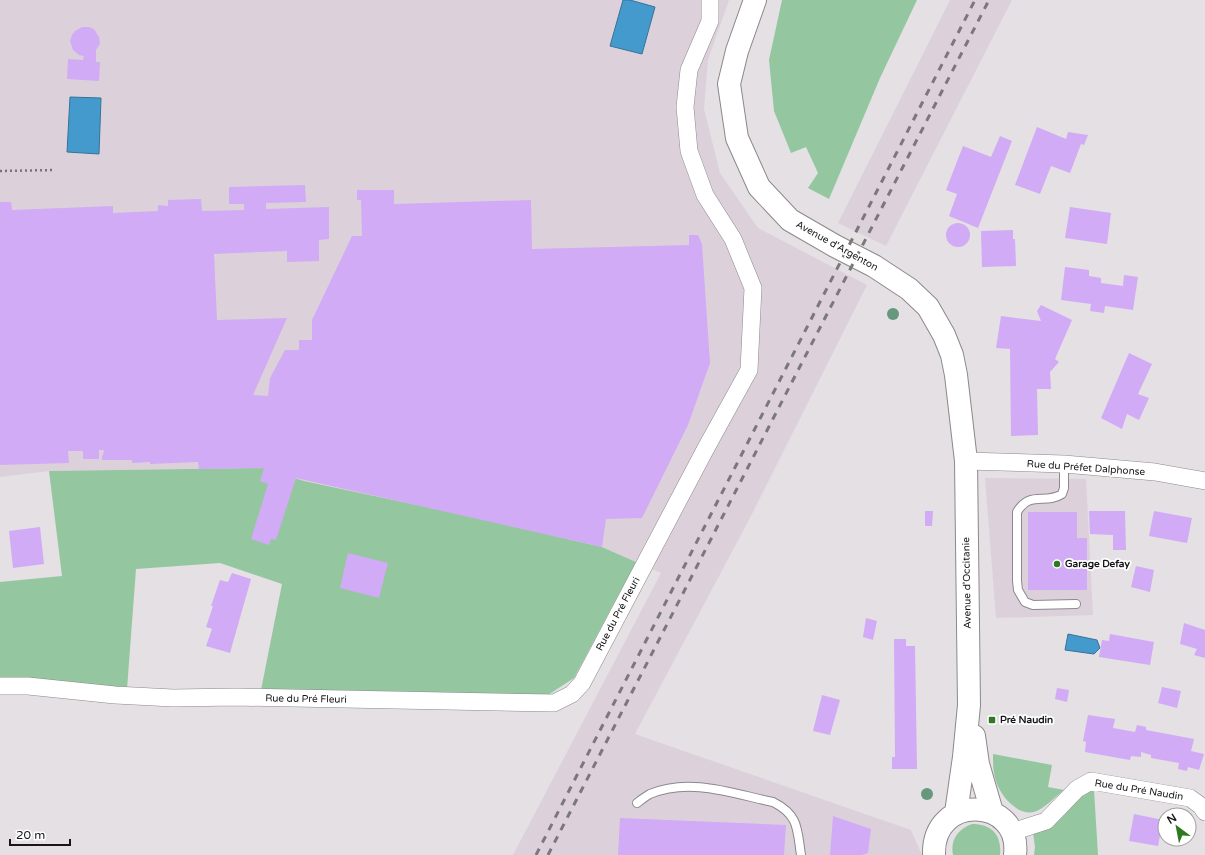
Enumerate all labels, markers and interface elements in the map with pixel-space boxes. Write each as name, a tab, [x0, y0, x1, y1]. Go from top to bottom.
street label: Avenue d'Argenton	[794, 218, 880, 274]
street label: Rue du Préfet Dalphonse	[1026, 458, 1146, 478]
street label: Avenue d'Occitanie	[960, 537, 974, 629]
place label: Garage Defay	[1065, 558, 1130, 570]
marker: Garage Defay	[1052, 559, 1062, 569]
street label: Rue du Pré Fleuri	[594, 575, 642, 653]
street label: Rue du Pré Fleuri	[265, 692, 347, 706]
place label: Pré Naudin	[1000, 714, 1053, 726]
marker: Pré Naudin	[987, 715, 997, 725]
street label: Rue du Pré Naudin	[1094, 777, 1184, 803]
north arrow	[1157, 807, 1197, 847]
text: N	[1165, 811, 1179, 827]
scale bar	[10, 821, 70, 847]
text: 20 m	[16, 828, 45, 842]

